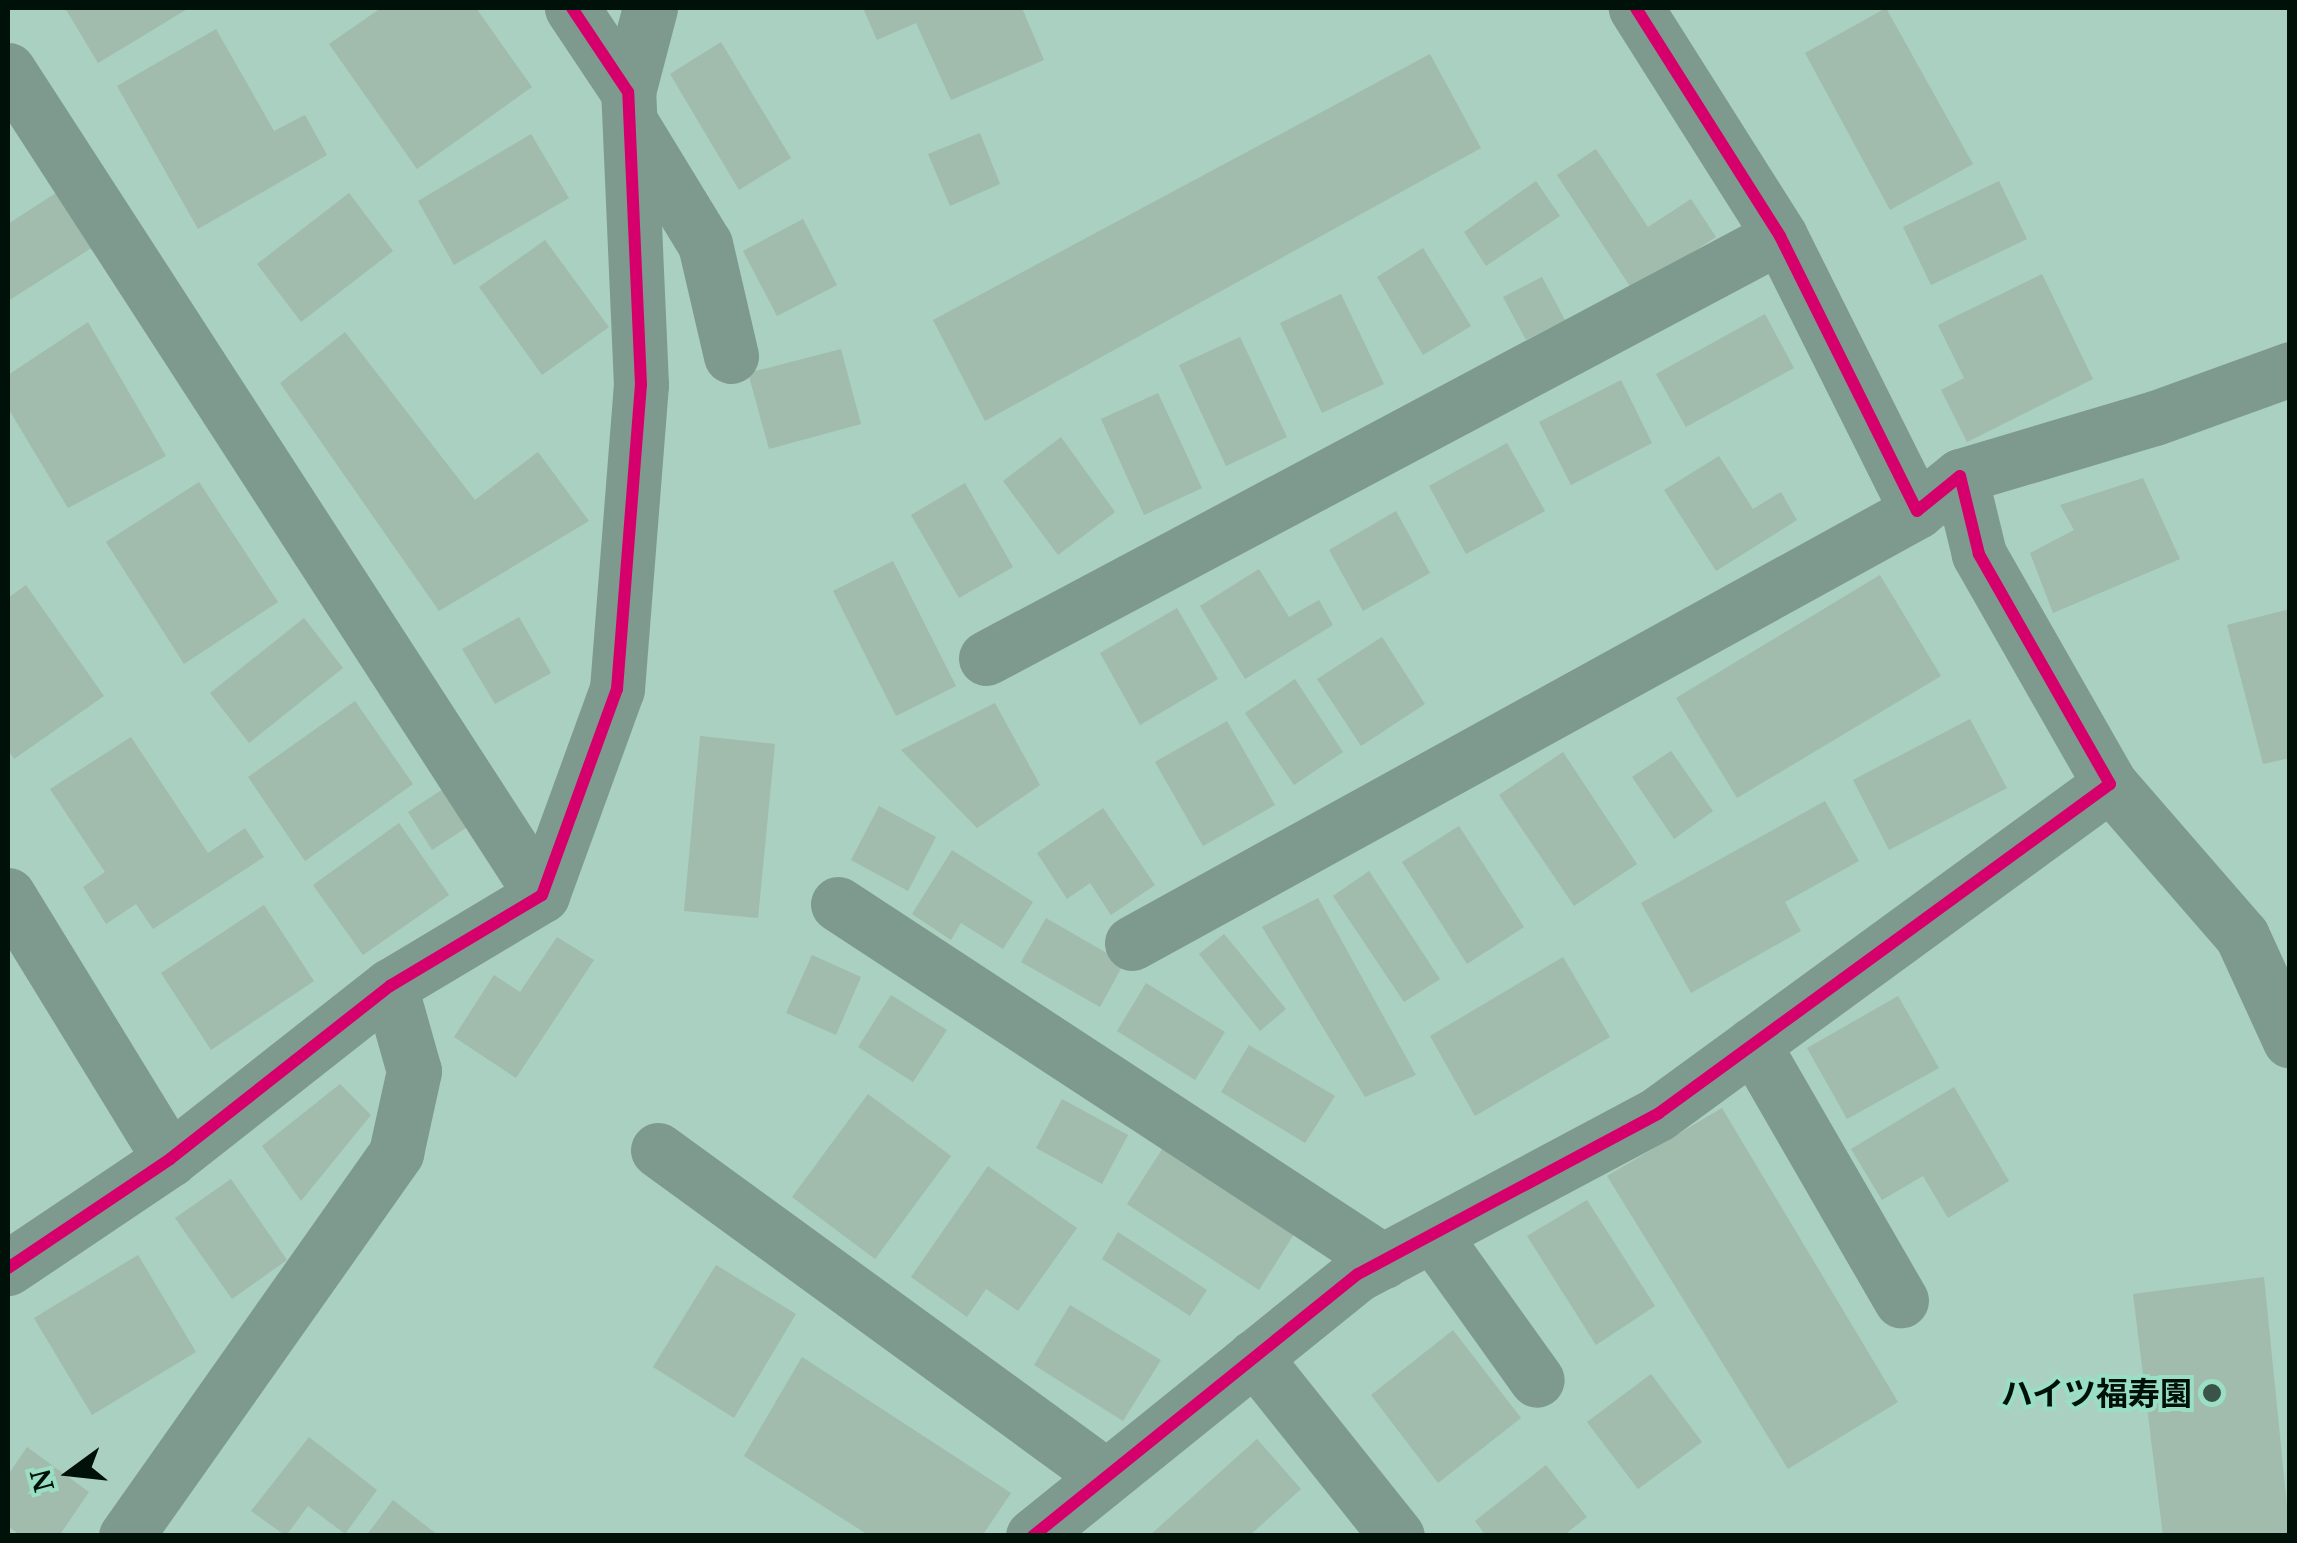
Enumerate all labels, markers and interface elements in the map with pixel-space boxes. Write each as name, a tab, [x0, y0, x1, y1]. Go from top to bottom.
place label: ハイツ福寿園	[2000, 1374, 2192, 1412]
marker: ハイツ福寿園	[2201, 1382, 2223, 1404]
north arrow	[20, 1423, 120, 1523]
text: N	[20, 1465, 62, 1496]

